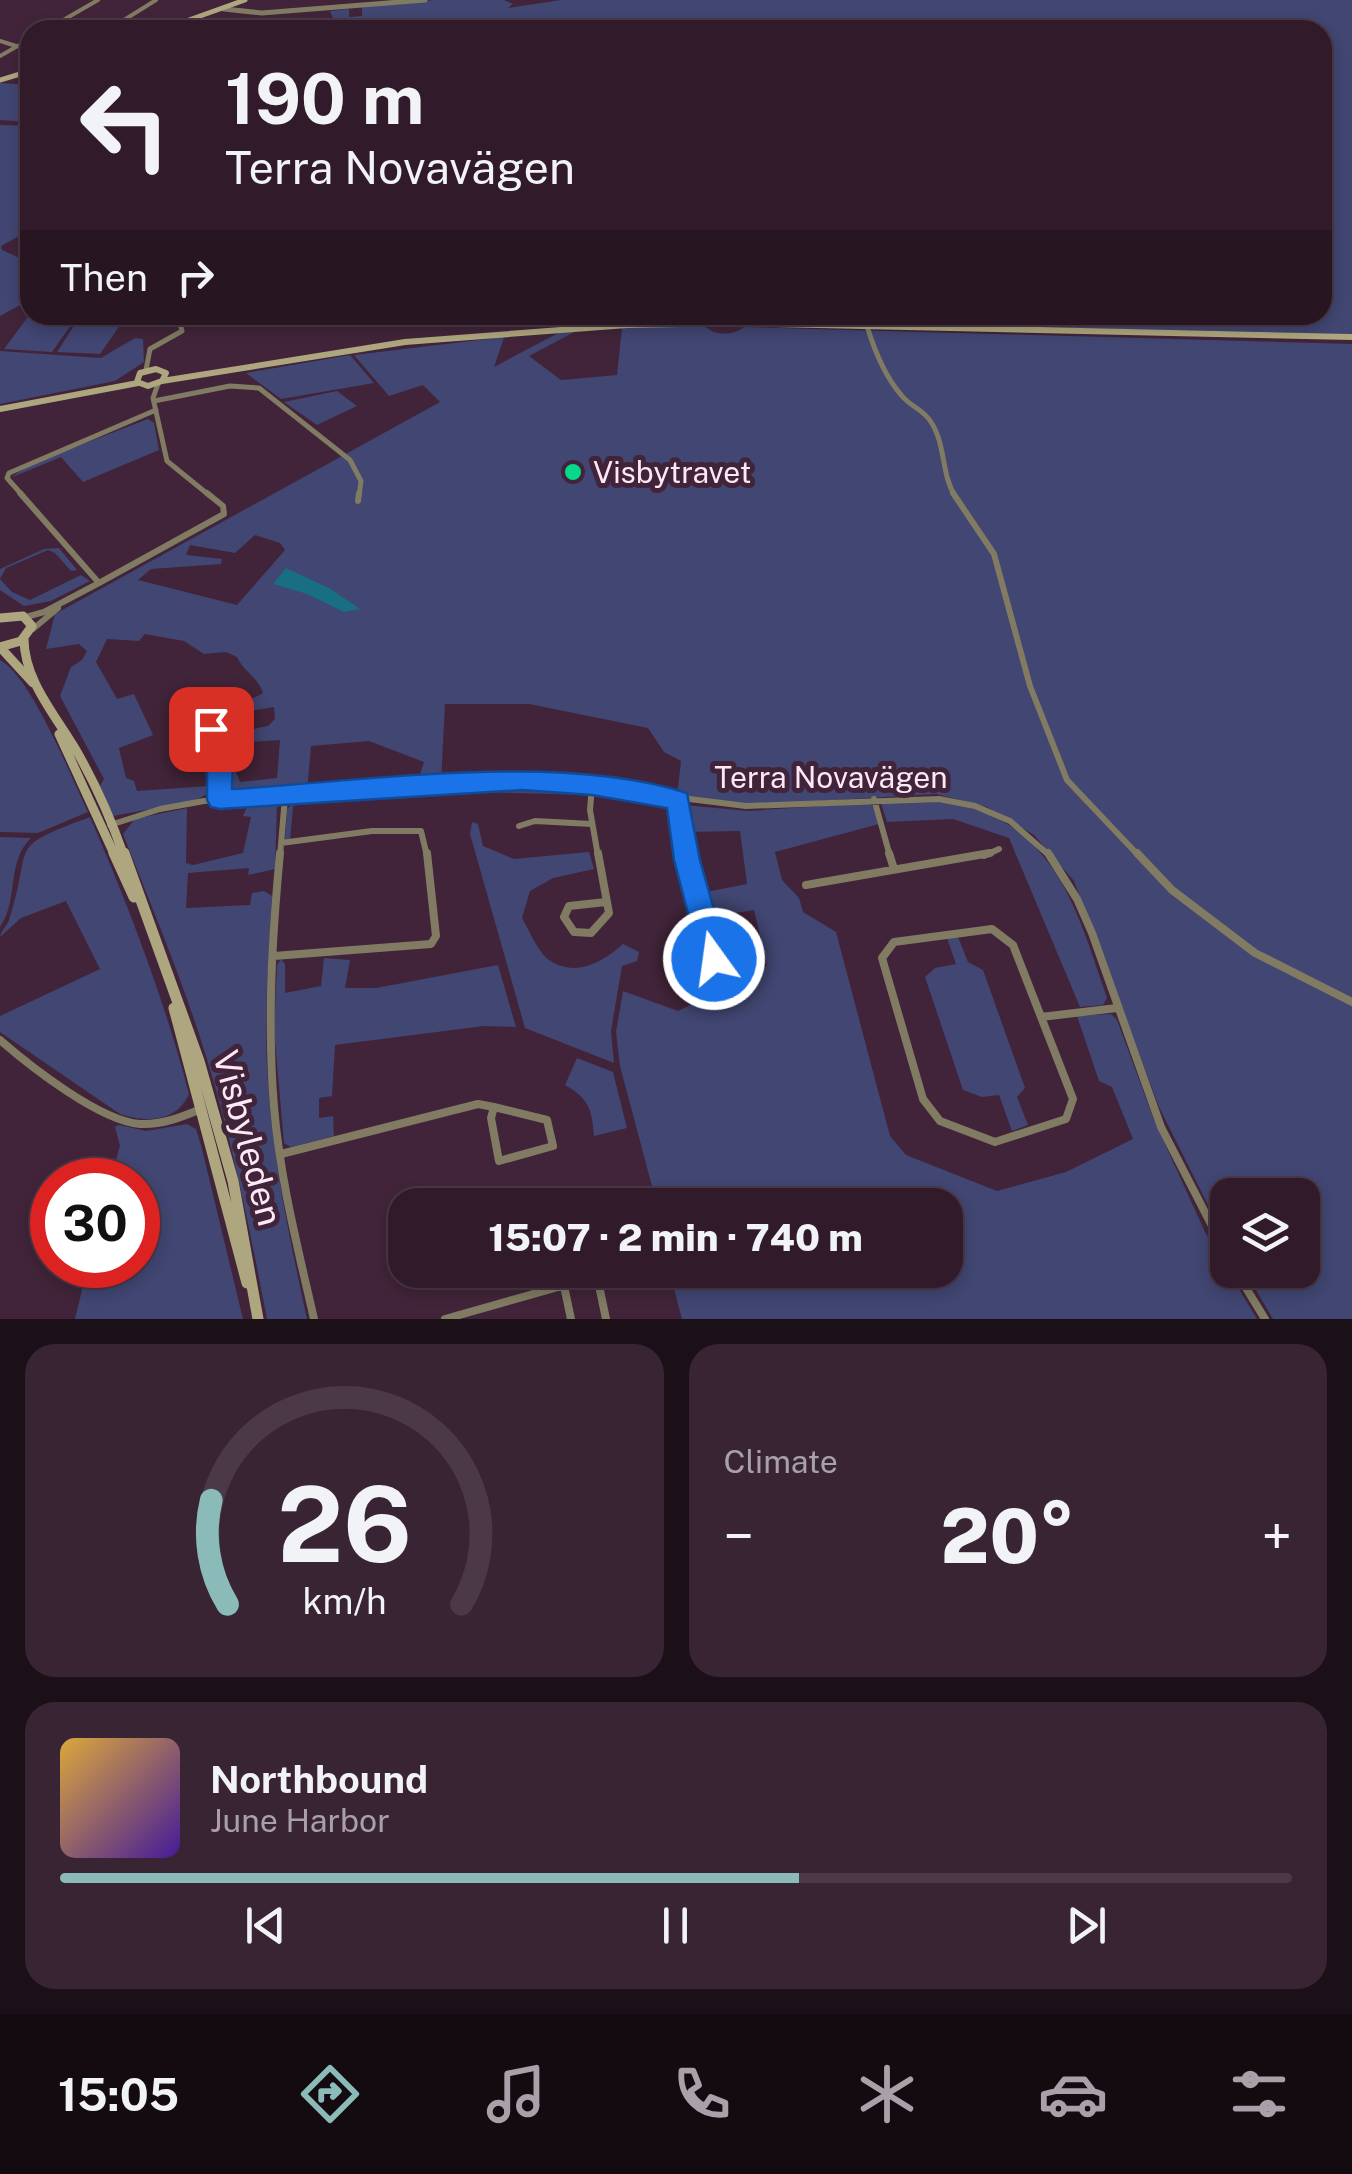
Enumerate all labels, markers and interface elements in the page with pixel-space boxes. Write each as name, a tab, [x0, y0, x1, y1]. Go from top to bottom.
text: 190 m	[225, 57, 424, 140]
icon: left	[60, 60, 190, 190]
text: Terra Novavägen	[225, 141, 575, 194]
icon: right	[168, 250, 223, 305]
text: Then	[60, 255, 148, 300]
place label: Visbytravet	[593, 454, 751, 490]
marker: Visbytravet	[562, 461, 584, 483]
pin	[169, 687, 254, 772]
icon: arrive	[184, 702, 239, 757]
street label: Terra Novavägen	[714, 759, 948, 795]
position arrow	[662, 907, 766, 1011]
street label: Visbyleden	[205, 1046, 291, 1230]
speed limit sign: 30	[30, 1158, 160, 1288]
map controls	[1210, 1178, 1320, 1288]
button: layers	[1210, 1178, 1320, 1288]
text: 15:07 · 2 min · 740 m	[488, 1215, 863, 1260]
text: Climate	[724, 1443, 838, 1480]
text: 26	[277, 1463, 412, 1585]
text: 20°	[941, 1492, 1075, 1580]
text: −	[724, 1504, 754, 1568]
text: +	[1261, 1504, 1292, 1568]
text: km/h	[302, 1580, 386, 1622]
text: Northbound	[210, 1757, 428, 1802]
text: June Harbor	[210, 1802, 390, 1839]
icon: previous	[238, 1898, 293, 1953]
icon: pause	[648, 1898, 703, 1953]
icon: next	[1059, 1898, 1114, 1953]
icon: directions	[295, 2059, 365, 2129]
icon: music	[481, 2059, 551, 2129]
icon: phone	[667, 2059, 737, 2129]
icon: climate	[852, 2059, 922, 2129]
icon: car	[1038, 2059, 1108, 2129]
icon: filters	[1224, 2059, 1294, 2129]
text: 15:05	[58, 2068, 179, 2121]

